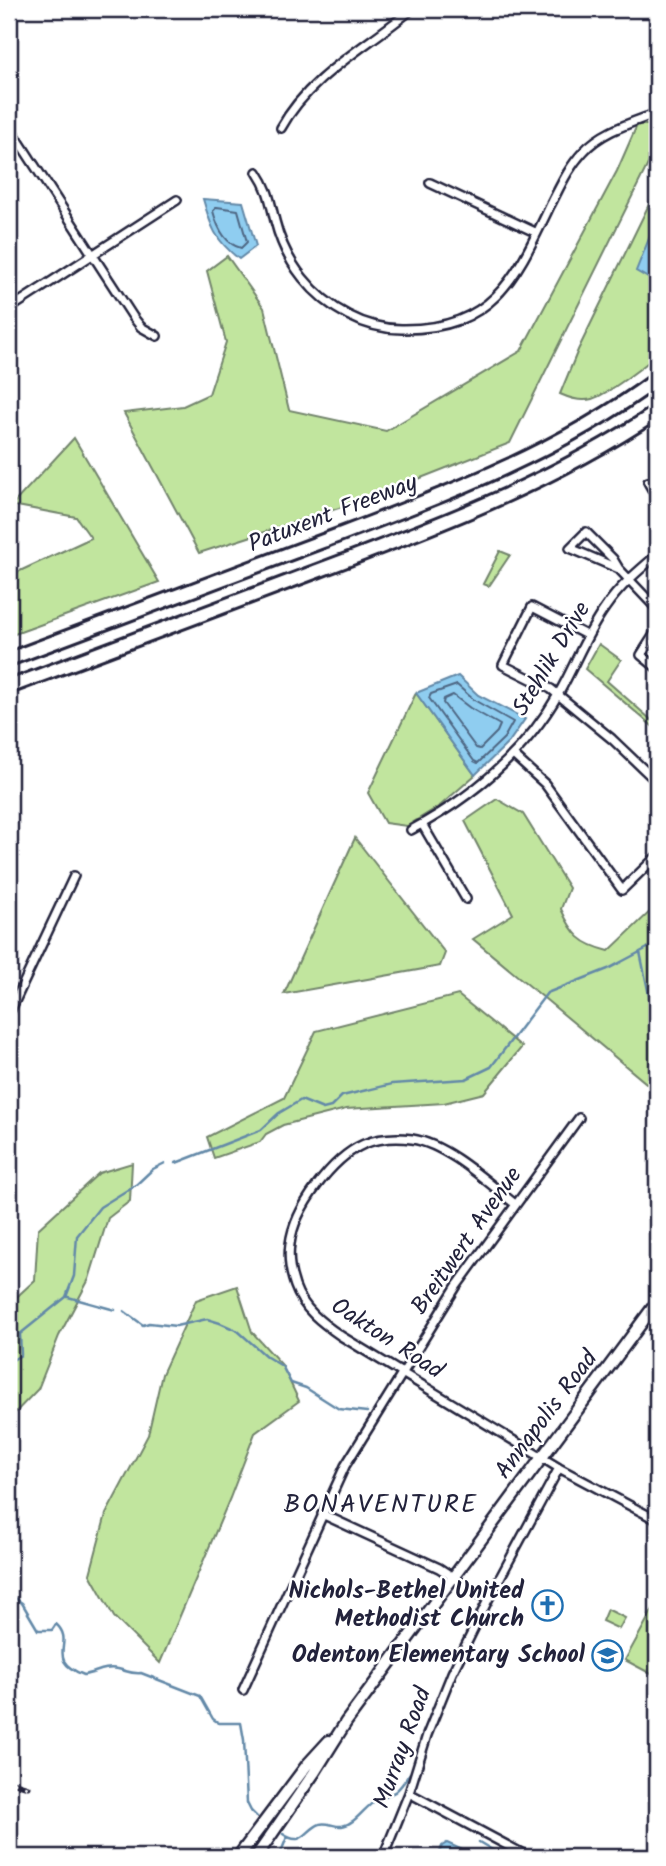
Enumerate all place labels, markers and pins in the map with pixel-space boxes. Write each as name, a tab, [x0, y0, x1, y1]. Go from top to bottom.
place label: Nichols-Bethel United Methodist Church	[288, 1572, 525, 1639]
church icon: Nichols-Bethel United Methodist Church	[530, 1588, 564, 1622]
place label: Odenton Elementary School	[292, 1636, 586, 1675]
school or university icon: Odenton Elementary School	[591, 1638, 625, 1672]

